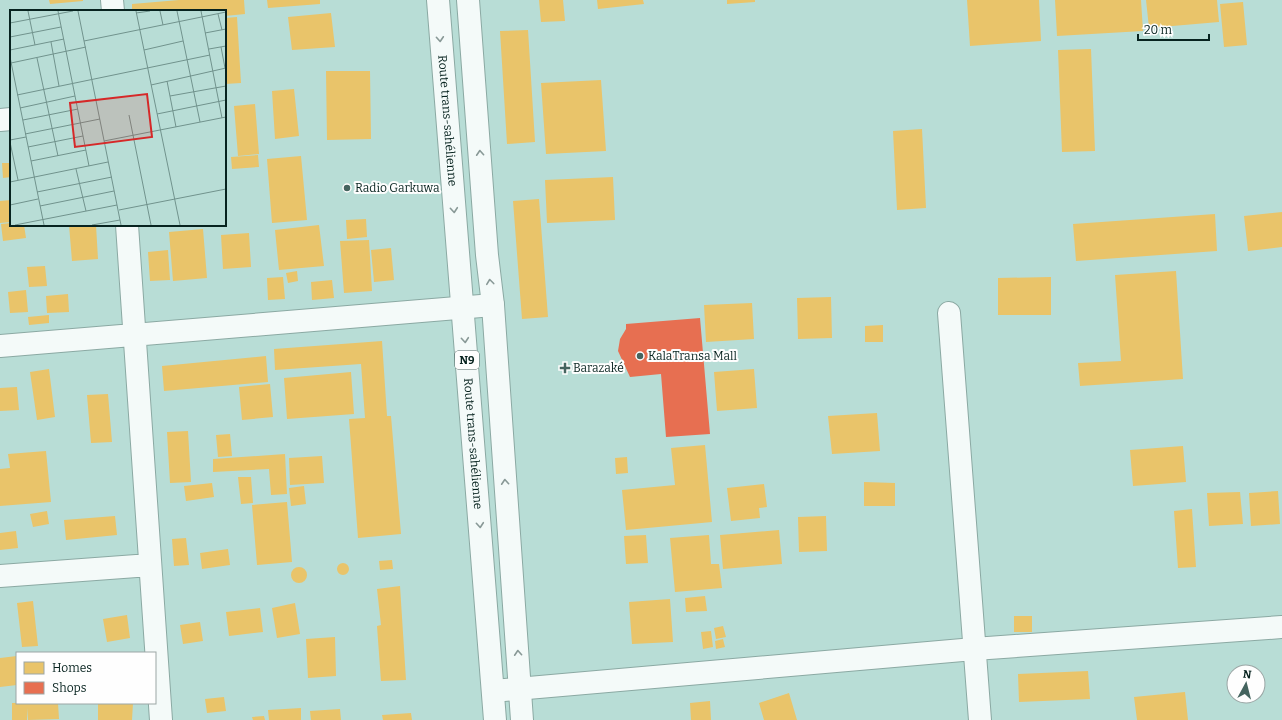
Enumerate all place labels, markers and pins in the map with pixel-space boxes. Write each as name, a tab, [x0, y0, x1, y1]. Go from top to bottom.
place label: Radio Garkuwa	[355, 181, 440, 195]
marker: Radio Garkuwa	[342, 183, 352, 193]
place label: KalaTransa Mall	[648, 349, 737, 363]
marker: KalaTransa Mall	[635, 351, 645, 361]
place label: Barazaké	[573, 361, 624, 375]
marker: Barazaké	[560, 363, 570, 373]

